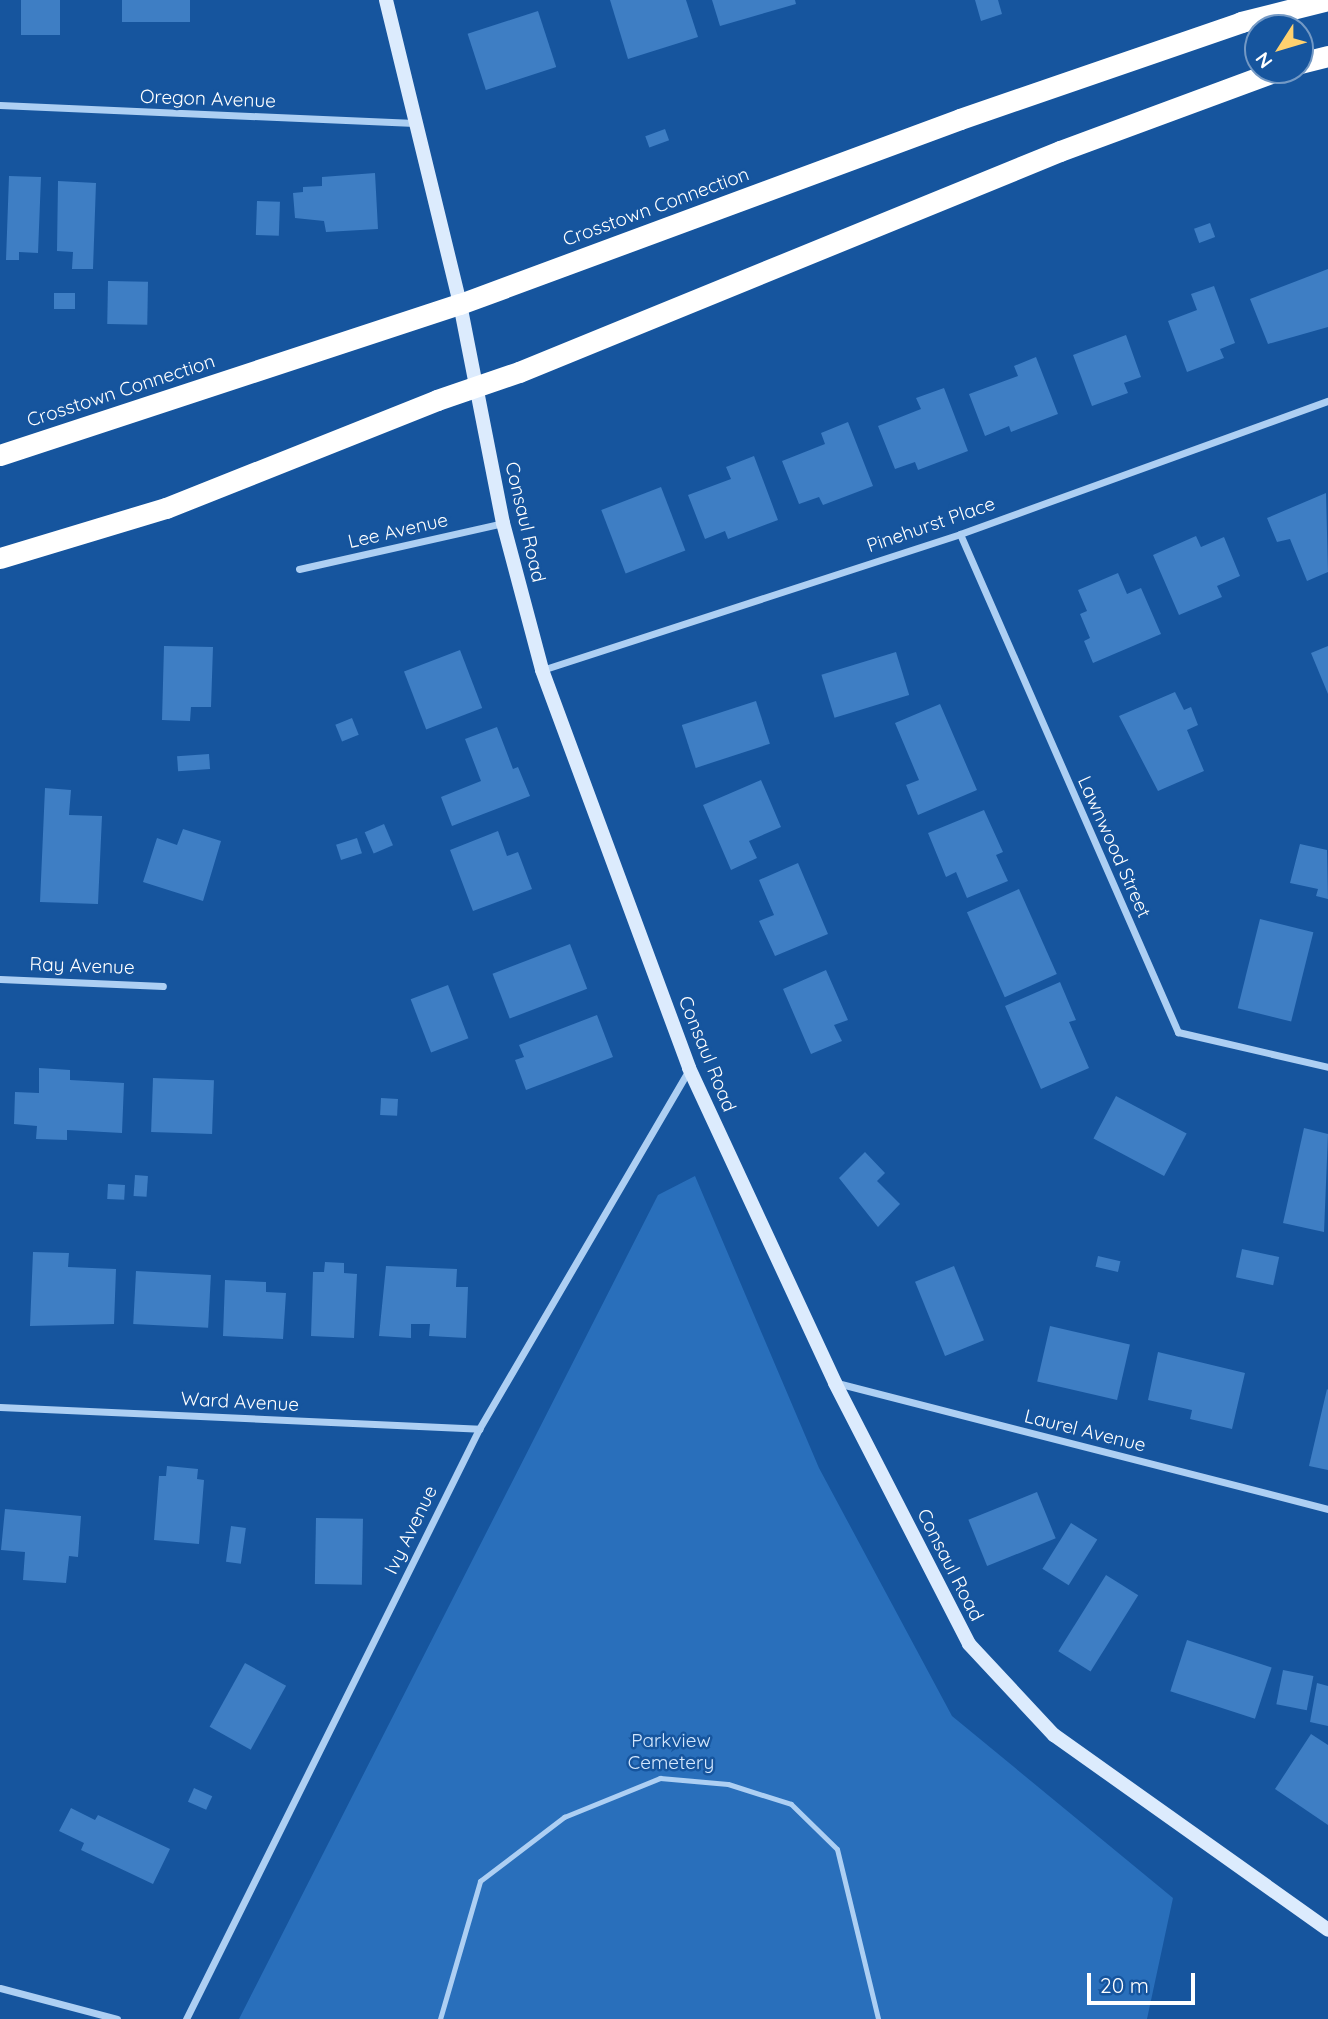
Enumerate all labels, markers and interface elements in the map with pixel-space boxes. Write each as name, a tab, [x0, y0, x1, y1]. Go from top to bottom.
north arrow	[1244, 14, 1314, 84]
text: N	[1250, 48, 1278, 73]
street label: Oregon Avenue	[140, 85, 276, 113]
street label: Crosstown Connection	[560, 163, 752, 251]
street label: Crosstown Connection	[24, 350, 218, 432]
street label: Consaul Road	[500, 460, 550, 584]
street label: Pinehurst Place	[864, 492, 998, 558]
street label: Lee Avenue	[346, 508, 450, 554]
street label: Lawnwood Street	[1073, 773, 1155, 921]
street label: Ray Avenue	[29, 953, 135, 979]
street label: Consaul Road	[673, 993, 741, 1115]
street label: Ward Avenue	[180, 1388, 300, 1416]
street label: Laurel Avenue	[1022, 1405, 1148, 1457]
street label: Ivy Avenue	[380, 1482, 442, 1578]
street label: Consaul Road	[912, 1505, 988, 1625]
park label: Parkview Cemetery	[628, 1730, 714, 1774]
scale bar	[1090, 1960, 1198, 2004]
text: 20 m	[1100, 1972, 1149, 1998]

